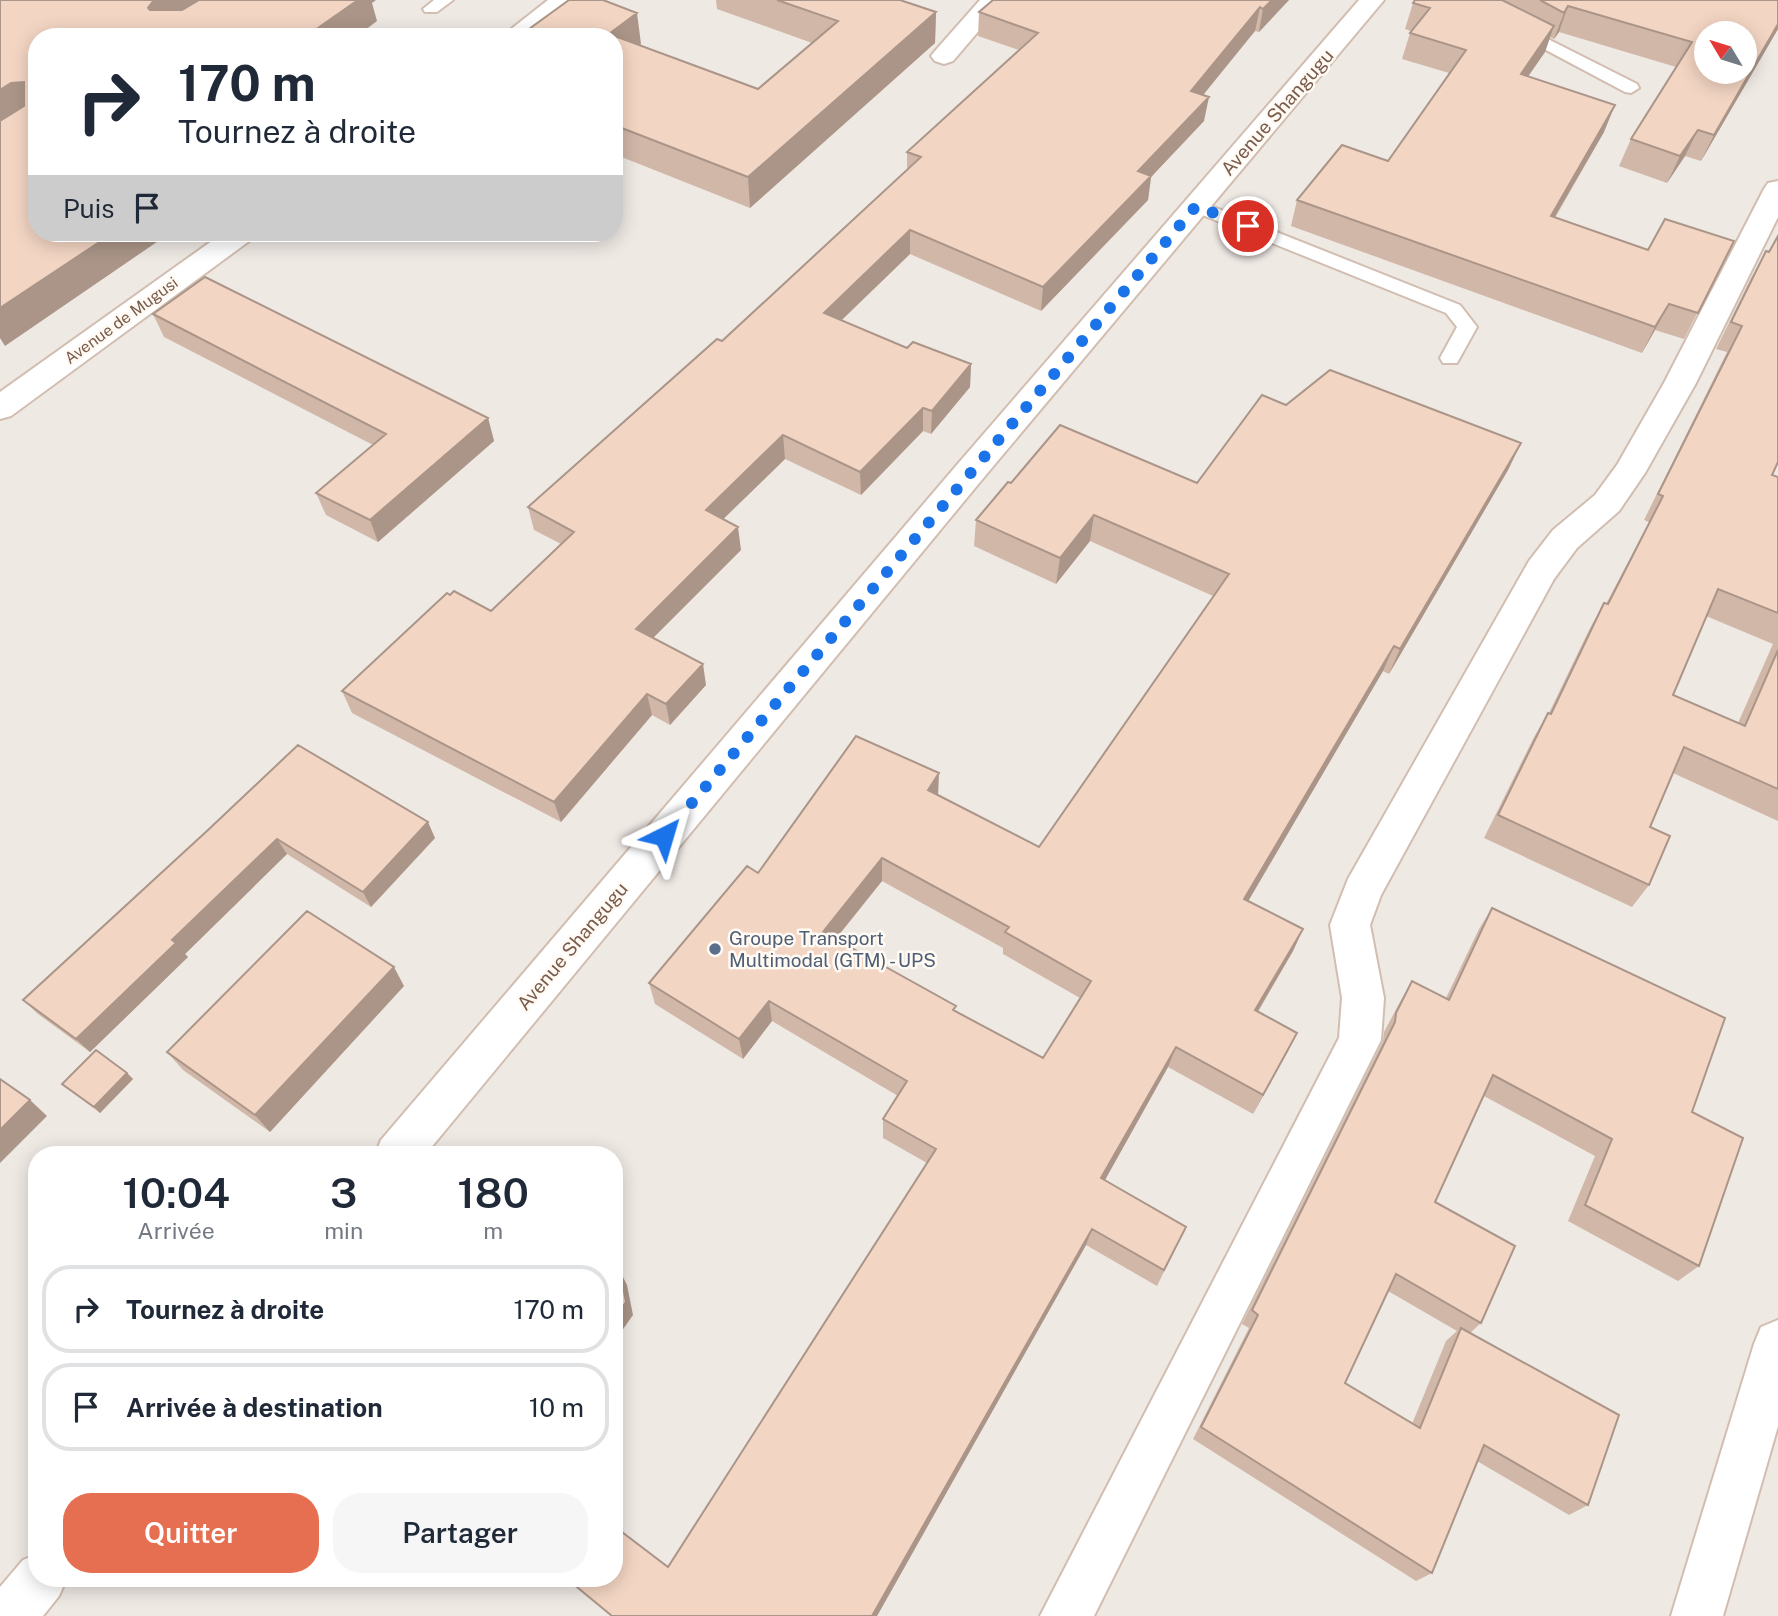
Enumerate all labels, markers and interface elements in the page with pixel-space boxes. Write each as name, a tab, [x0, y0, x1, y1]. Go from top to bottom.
north arrow	[1694, 21, 1757, 84]
map controls	[1694, 21, 1757, 84]
street label: Avenue Shangugu	[1216, 44, 1338, 180]
text: 170 m	[178, 54, 316, 112]
icon: right	[63, 56, 154, 147]
text: Tournez à droite	[178, 113, 416, 150]
icon: arrive	[128, 189, 166, 227]
text: Puis	[63, 193, 114, 224]
pin	[1218, 196, 1278, 256]
icon: arrive	[1229, 207, 1267, 245]
street label: Avenue de Mugusi	[61, 273, 182, 368]
position arrow	[627, 799, 701, 873]
street label: Avenue Shangugu	[512, 878, 632, 1014]
place label: Groupe Transport Multimodal (GTM) - UPS	[729, 927, 936, 971]
marker: Groupe Transport Multimodal (GTM) - UPS	[707, 941, 723, 957]
text: 10:04	[122, 1168, 230, 1217]
text: 3	[330, 1168, 357, 1217]
text: 180	[457, 1168, 529, 1217]
text: Arrivée	[137, 1217, 215, 1244]
text: min	[324, 1217, 363, 1244]
text: m	[483, 1217, 503, 1244]
icon: right	[67, 1290, 105, 1328]
text: Tournez à droite	[126, 1294, 324, 1325]
text: 170 m	[514, 1294, 584, 1325]
icon: arrive	[67, 1388, 105, 1426]
text: Arrivée à destination	[126, 1392, 383, 1423]
text: 10 m	[529, 1392, 584, 1423]
button: Quitter	[63, 1493, 319, 1573]
button: Partager	[333, 1493, 588, 1573]

